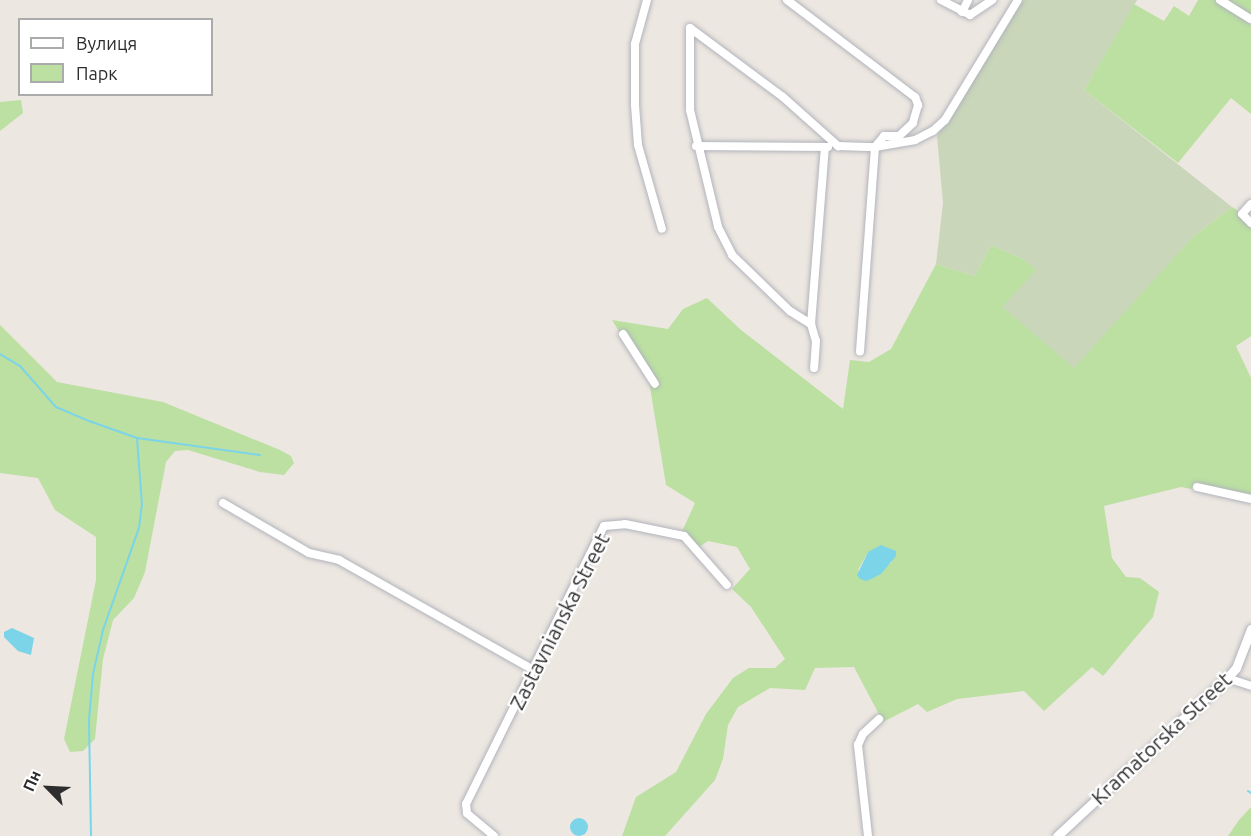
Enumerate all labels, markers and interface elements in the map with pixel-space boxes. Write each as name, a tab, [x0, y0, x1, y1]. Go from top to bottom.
legend	[18, 18, 213, 96]
text: Вулиця	[76, 33, 137, 53]
text: Парк	[76, 63, 117, 83]
street label: Zastavnianska Street	[504, 528, 614, 714]
street label: Kramatorska Street	[1086, 666, 1236, 810]
north arrow	[18, 758, 78, 818]
text: Пн	[19, 767, 44, 794]

